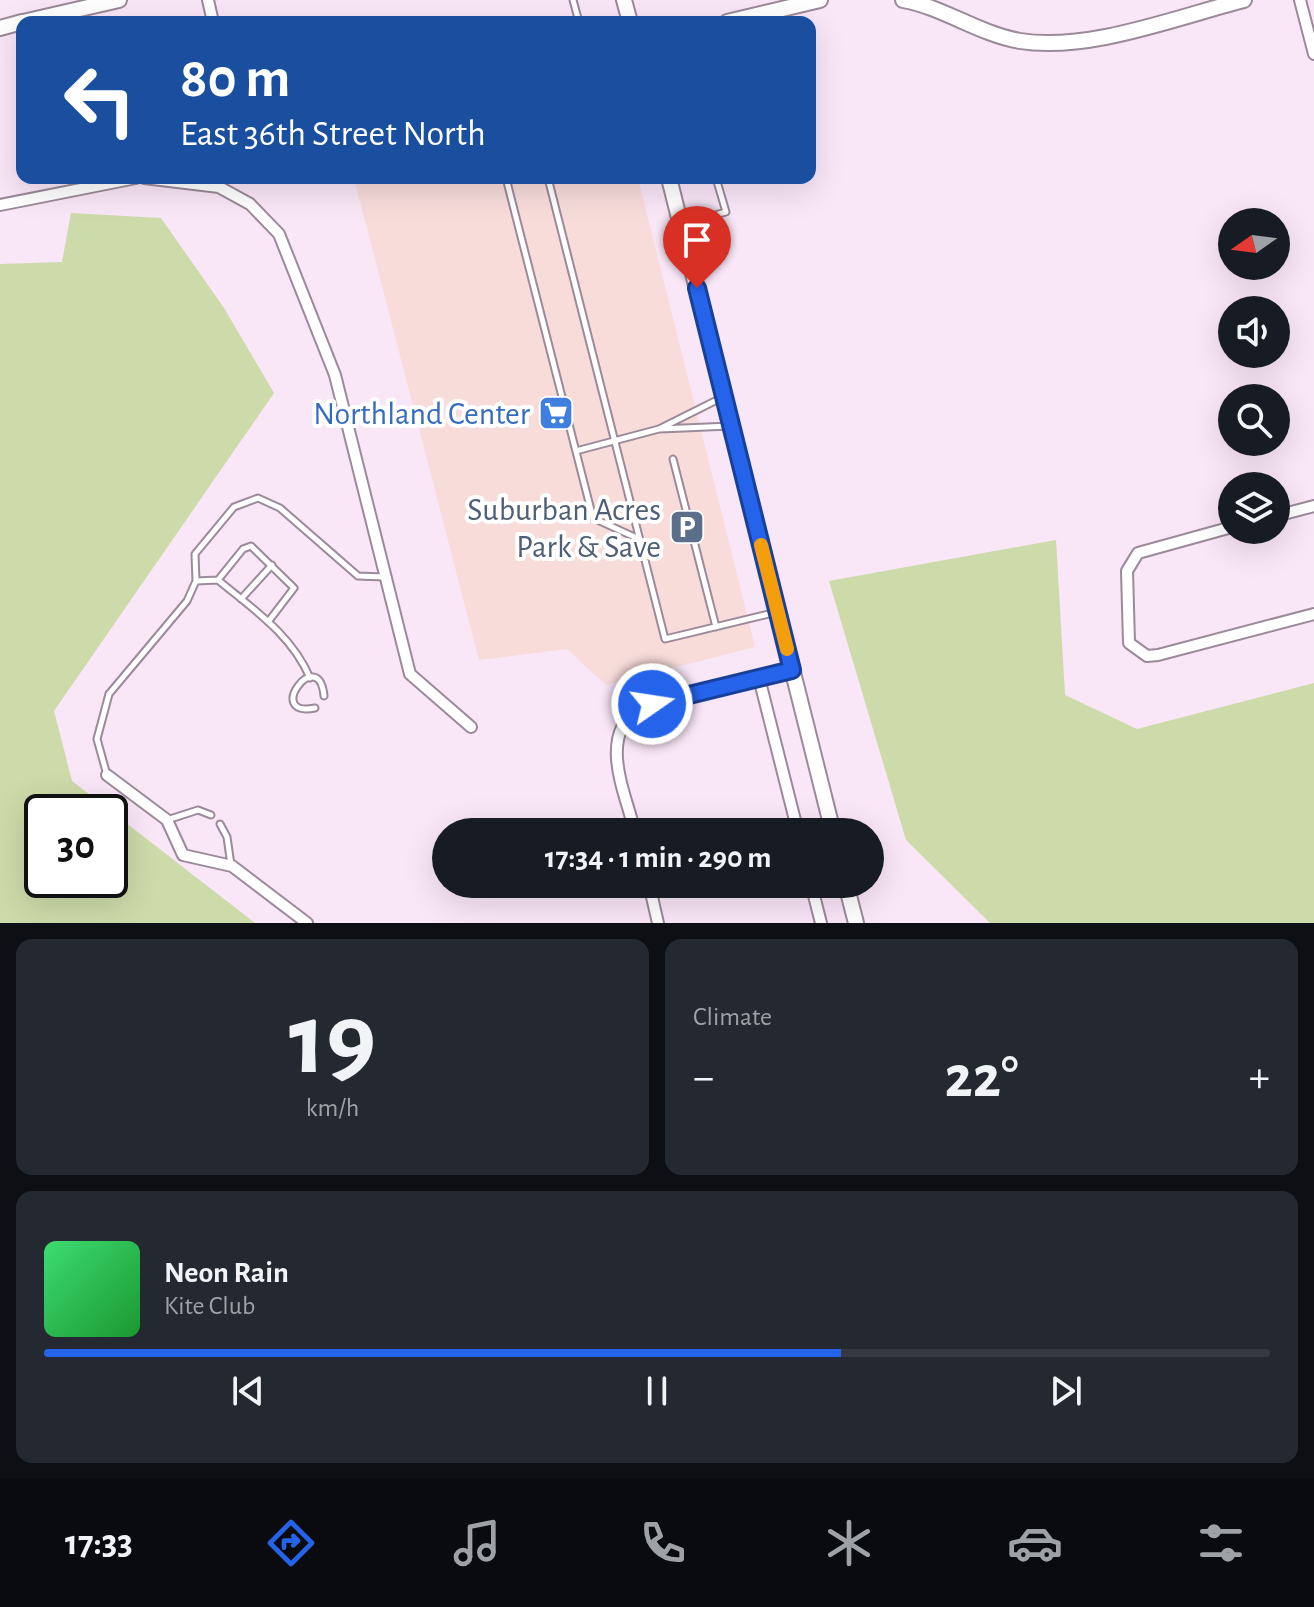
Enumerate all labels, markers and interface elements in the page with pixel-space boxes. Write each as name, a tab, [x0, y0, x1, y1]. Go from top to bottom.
icon: left	[48, 48, 152, 152]
text: 80 m	[180, 51, 290, 107]
text: East 36th Street North	[180, 116, 486, 152]
pin	[663, 206, 731, 288]
north arrow	[1218, 208, 1290, 280]
map controls	[1218, 208, 1290, 544]
icon: arrive	[675, 218, 719, 262]
button: sound	[1218, 296, 1290, 368]
button: search	[1218, 384, 1290, 456]
supermarket icon: Northland Center	[537, 394, 575, 432]
place label: Northland Center	[313, 398, 531, 430]
button: layers	[1218, 472, 1290, 544]
place label: Suburban Acres Park & Save	[467, 494, 661, 563]
parking icon: Suburban Acres Park & Save	[668, 508, 706, 546]
position arrow	[610, 662, 694, 746]
speed limit sign: 30	[24, 794, 128, 898]
text: 17:34 · 1 min · 290 m	[545, 843, 771, 873]
text: 19	[289, 989, 376, 1093]
text: Climate	[693, 1004, 772, 1030]
text: 22°	[944, 1048, 1019, 1108]
text: −	[693, 1056, 714, 1100]
text: +	[1249, 1056, 1270, 1100]
text: km/h	[306, 1095, 359, 1121]
text: Neon Rain	[164, 1258, 289, 1288]
text: Kite Club	[164, 1293, 255, 1319]
icon: previous	[226, 1369, 270, 1413]
icon: pause	[635, 1369, 679, 1413]
icon: next	[1044, 1369, 1088, 1413]
icon: directions	[263, 1515, 319, 1571]
icon: music	[449, 1515, 505, 1571]
icon: phone	[635, 1515, 691, 1571]
icon: climate	[821, 1515, 877, 1571]
icon: car	[1007, 1515, 1063, 1571]
icon: filters	[1193, 1515, 1249, 1571]
text: 17:33	[65, 1525, 133, 1561]

